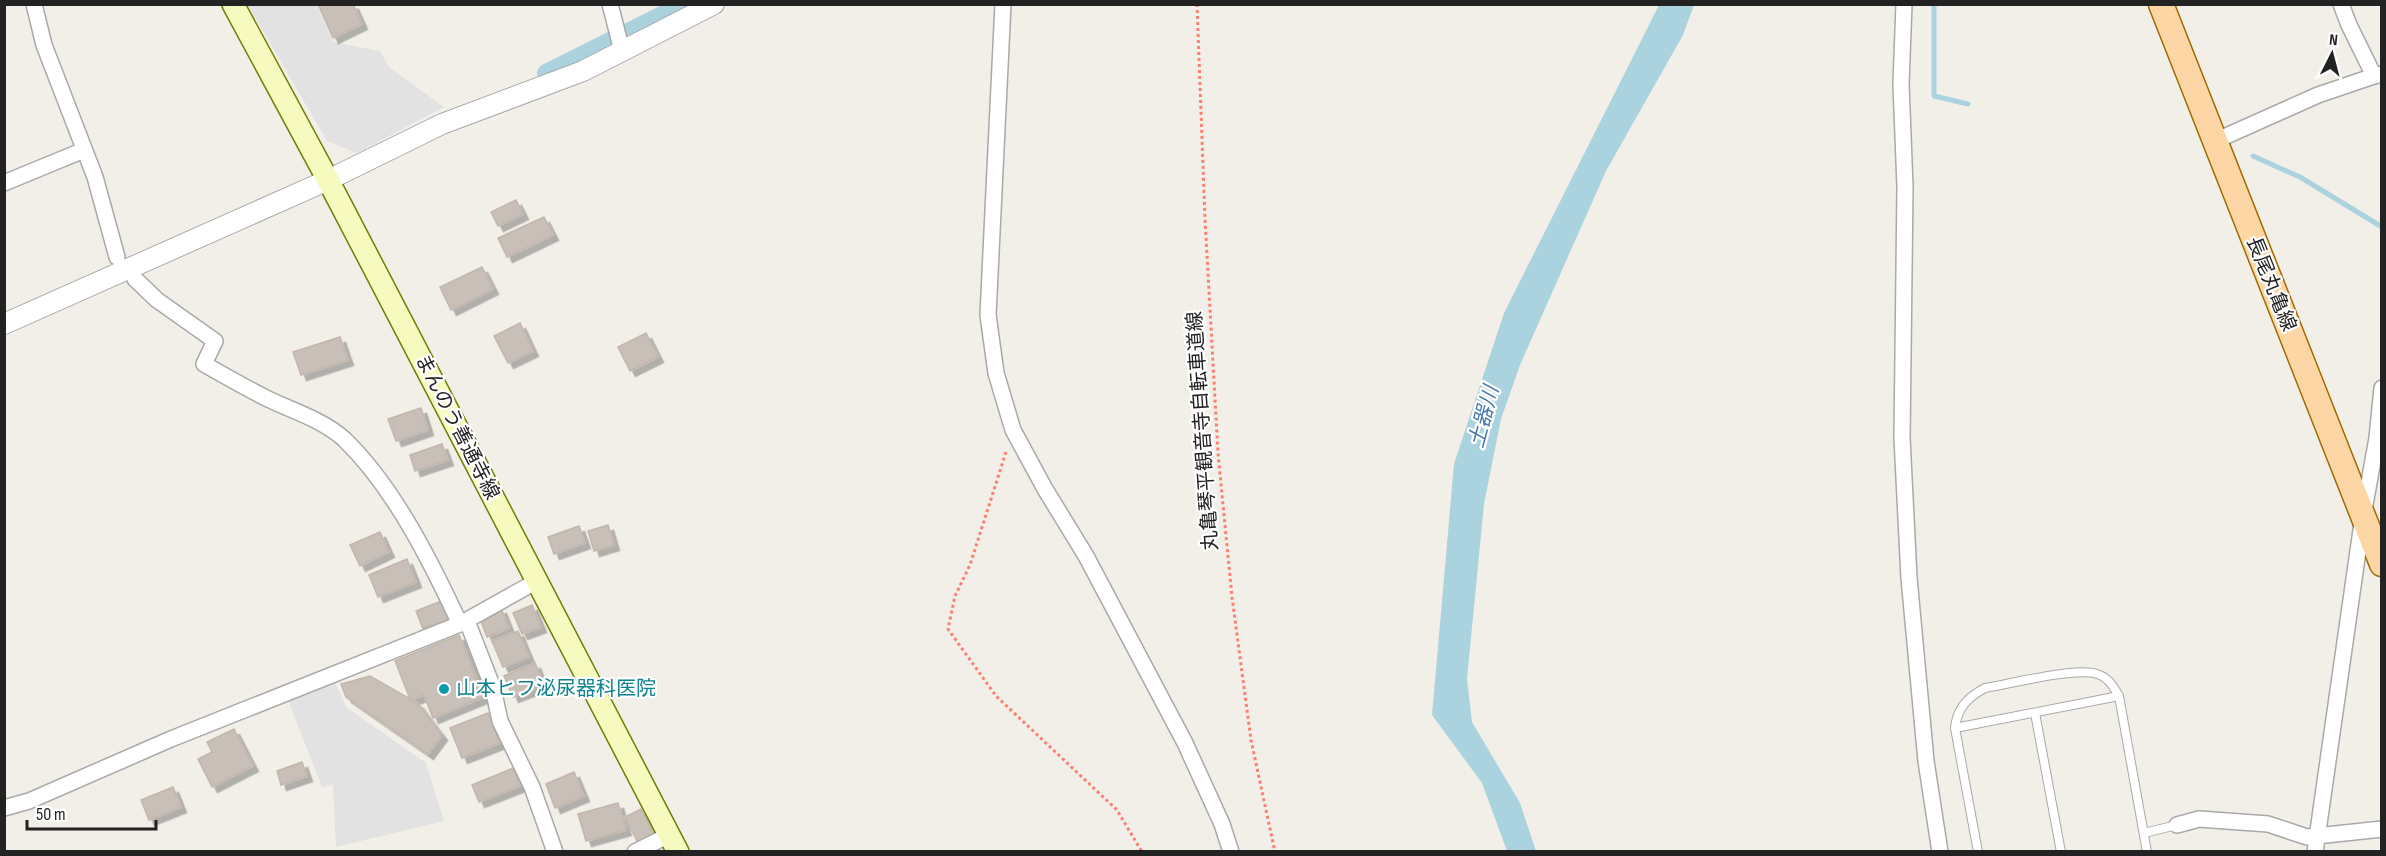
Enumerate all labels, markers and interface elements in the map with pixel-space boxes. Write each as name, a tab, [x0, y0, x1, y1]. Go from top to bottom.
north arrow	[2302, 24, 2362, 84]
text: N	[2328, 31, 2339, 50]
street label: 長尾丸亀線	[2241, 233, 2301, 335]
street label: 丸亀琴平観音寺自転車道線	[1183, 310, 1223, 552]
street label: まんのう善通寺線	[410, 350, 504, 504]
water label: 土器川	[1464, 381, 1505, 451]
place label: 山本ヒフ泌尿器科医院	[456, 677, 656, 701]
marker: 山本ヒフ泌尿器科医院	[437, 682, 451, 696]
scale bar	[27, 793, 156, 831]
text: 50 m	[36, 804, 66, 825]

